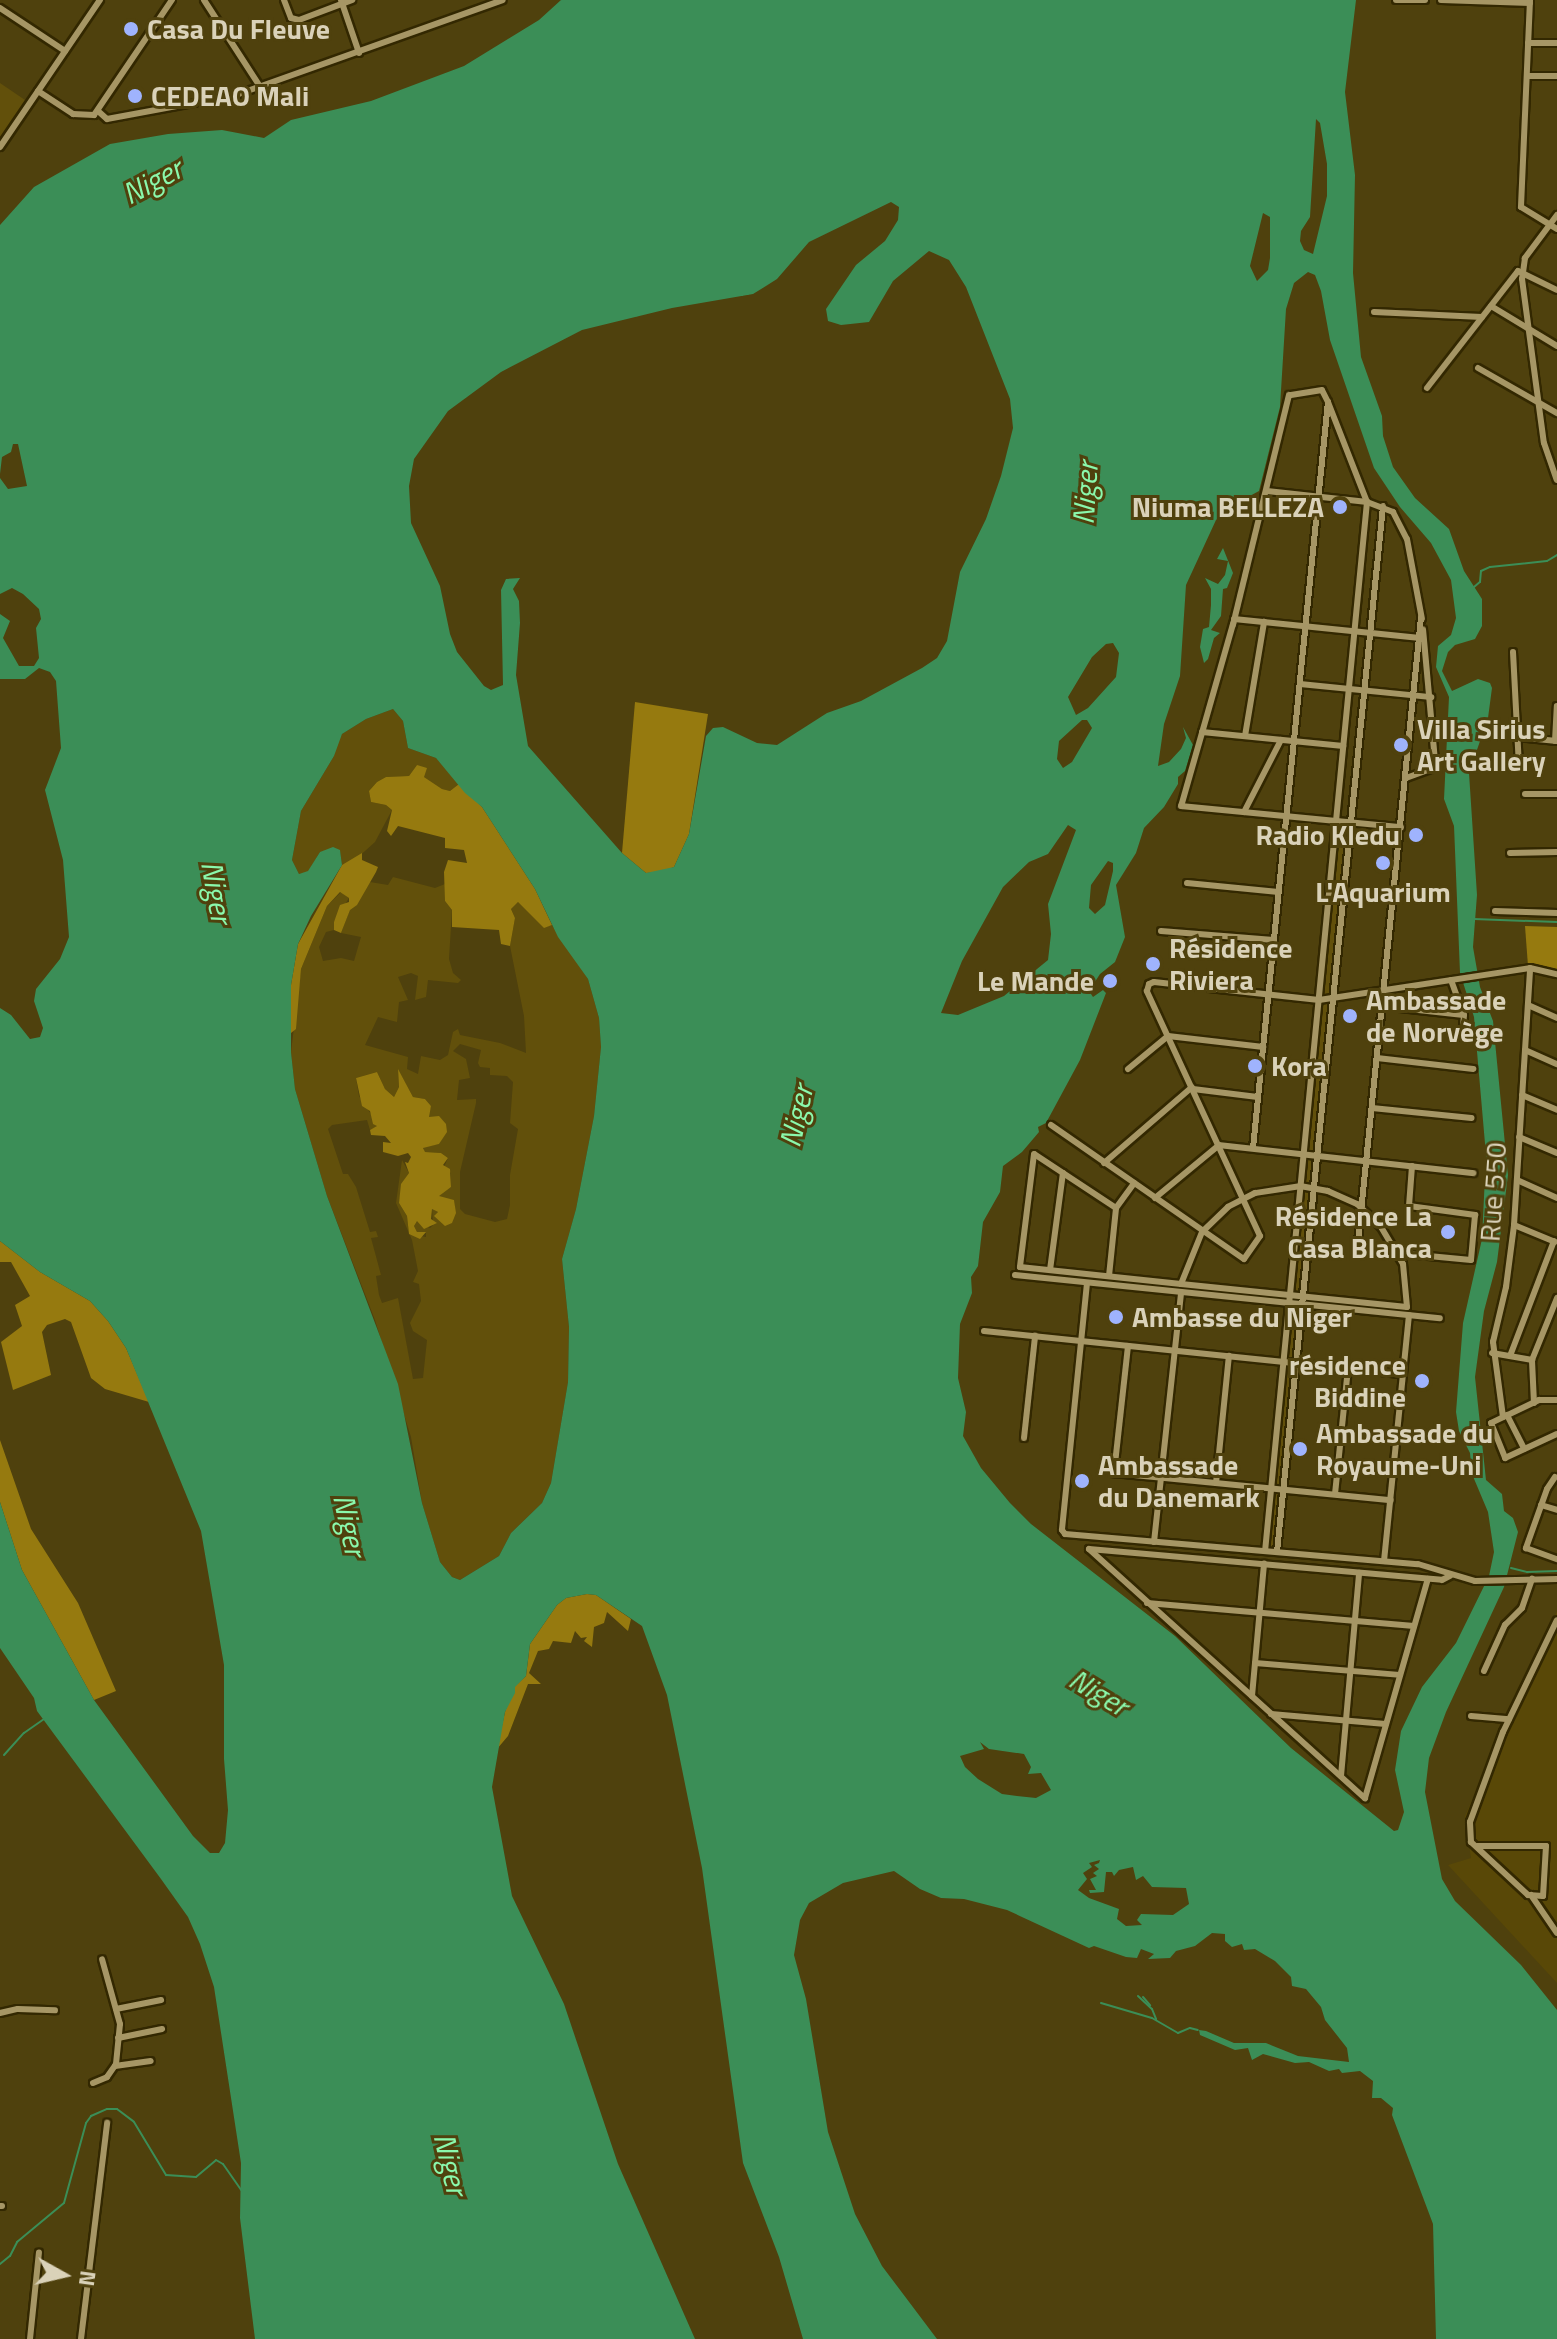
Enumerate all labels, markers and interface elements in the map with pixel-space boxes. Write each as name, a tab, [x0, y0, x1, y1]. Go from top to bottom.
place label: Casa Du Fleuve	[147, 12, 330, 46]
marker: Casa Du Fleuve	[122, 20, 140, 38]
place label: CEDEAO Mali	[151, 79, 309, 113]
marker: CEDEAO Mali	[126, 87, 144, 105]
water label: Niger	[116, 150, 188, 212]
water label: Niger	[1065, 461, 1105, 525]
place label: Niuma BELLEZA	[1132, 490, 1324, 524]
marker: Niuma BELLEZA	[1331, 498, 1349, 516]
place label: Villa Sirius Art Gallery	[1417, 712, 1546, 778]
marker: Villa Sirius Art Gallery	[1392, 736, 1410, 754]
place label: Radio Kledu	[1256, 818, 1400, 852]
marker: Radio Kledu	[1407, 826, 1425, 844]
marker: L'Aquarium	[1374, 854, 1392, 872]
water label: Niger	[194, 858, 240, 926]
place label: L'Aquarium	[1315, 875, 1451, 909]
place label: Résidence Riviera	[1169, 931, 1293, 997]
marker: Résidence Riviera	[1144, 955, 1162, 973]
place label: Le Mande	[977, 964, 1094, 998]
marker: Le Mande	[1101, 972, 1119, 990]
place label: Ambassade de Norvège	[1366, 983, 1506, 1049]
marker: Ambassade de Norvège	[1341, 1007, 1359, 1025]
place label: Kora	[1271, 1049, 1327, 1083]
marker: Kora	[1246, 1057, 1264, 1075]
water label: Niger	[771, 1082, 821, 1150]
street label: Rue 550	[1473, 1141, 1513, 1243]
place label: Résidence La Casa Blanca	[1275, 1199, 1432, 1265]
marker: Résidence La Casa Blanca	[1439, 1223, 1457, 1241]
place label: Ambasse du Niger	[1132, 1300, 1352, 1334]
marker: Ambasse du Niger	[1107, 1308, 1125, 1326]
place label: résidence Biddine	[1289, 1348, 1406, 1414]
marker: résidence Biddine	[1413, 1372, 1431, 1390]
place label: Ambassade du Royaume-Uni	[1316, 1416, 1493, 1482]
marker: Ambassade du Royaume-Uni	[1291, 1440, 1309, 1458]
place label: Ambassade du Danemark	[1098, 1448, 1260, 1514]
marker: Ambassade du Danemark	[1073, 1472, 1091, 1490]
water label: Niger	[326, 1491, 374, 1559]
water label: Niger	[1063, 1660, 1135, 1724]
water label: Niger	[426, 2130, 476, 2198]
north arrow	[24, 2235, 104, 2315]
text: N	[70, 2268, 106, 2288]

